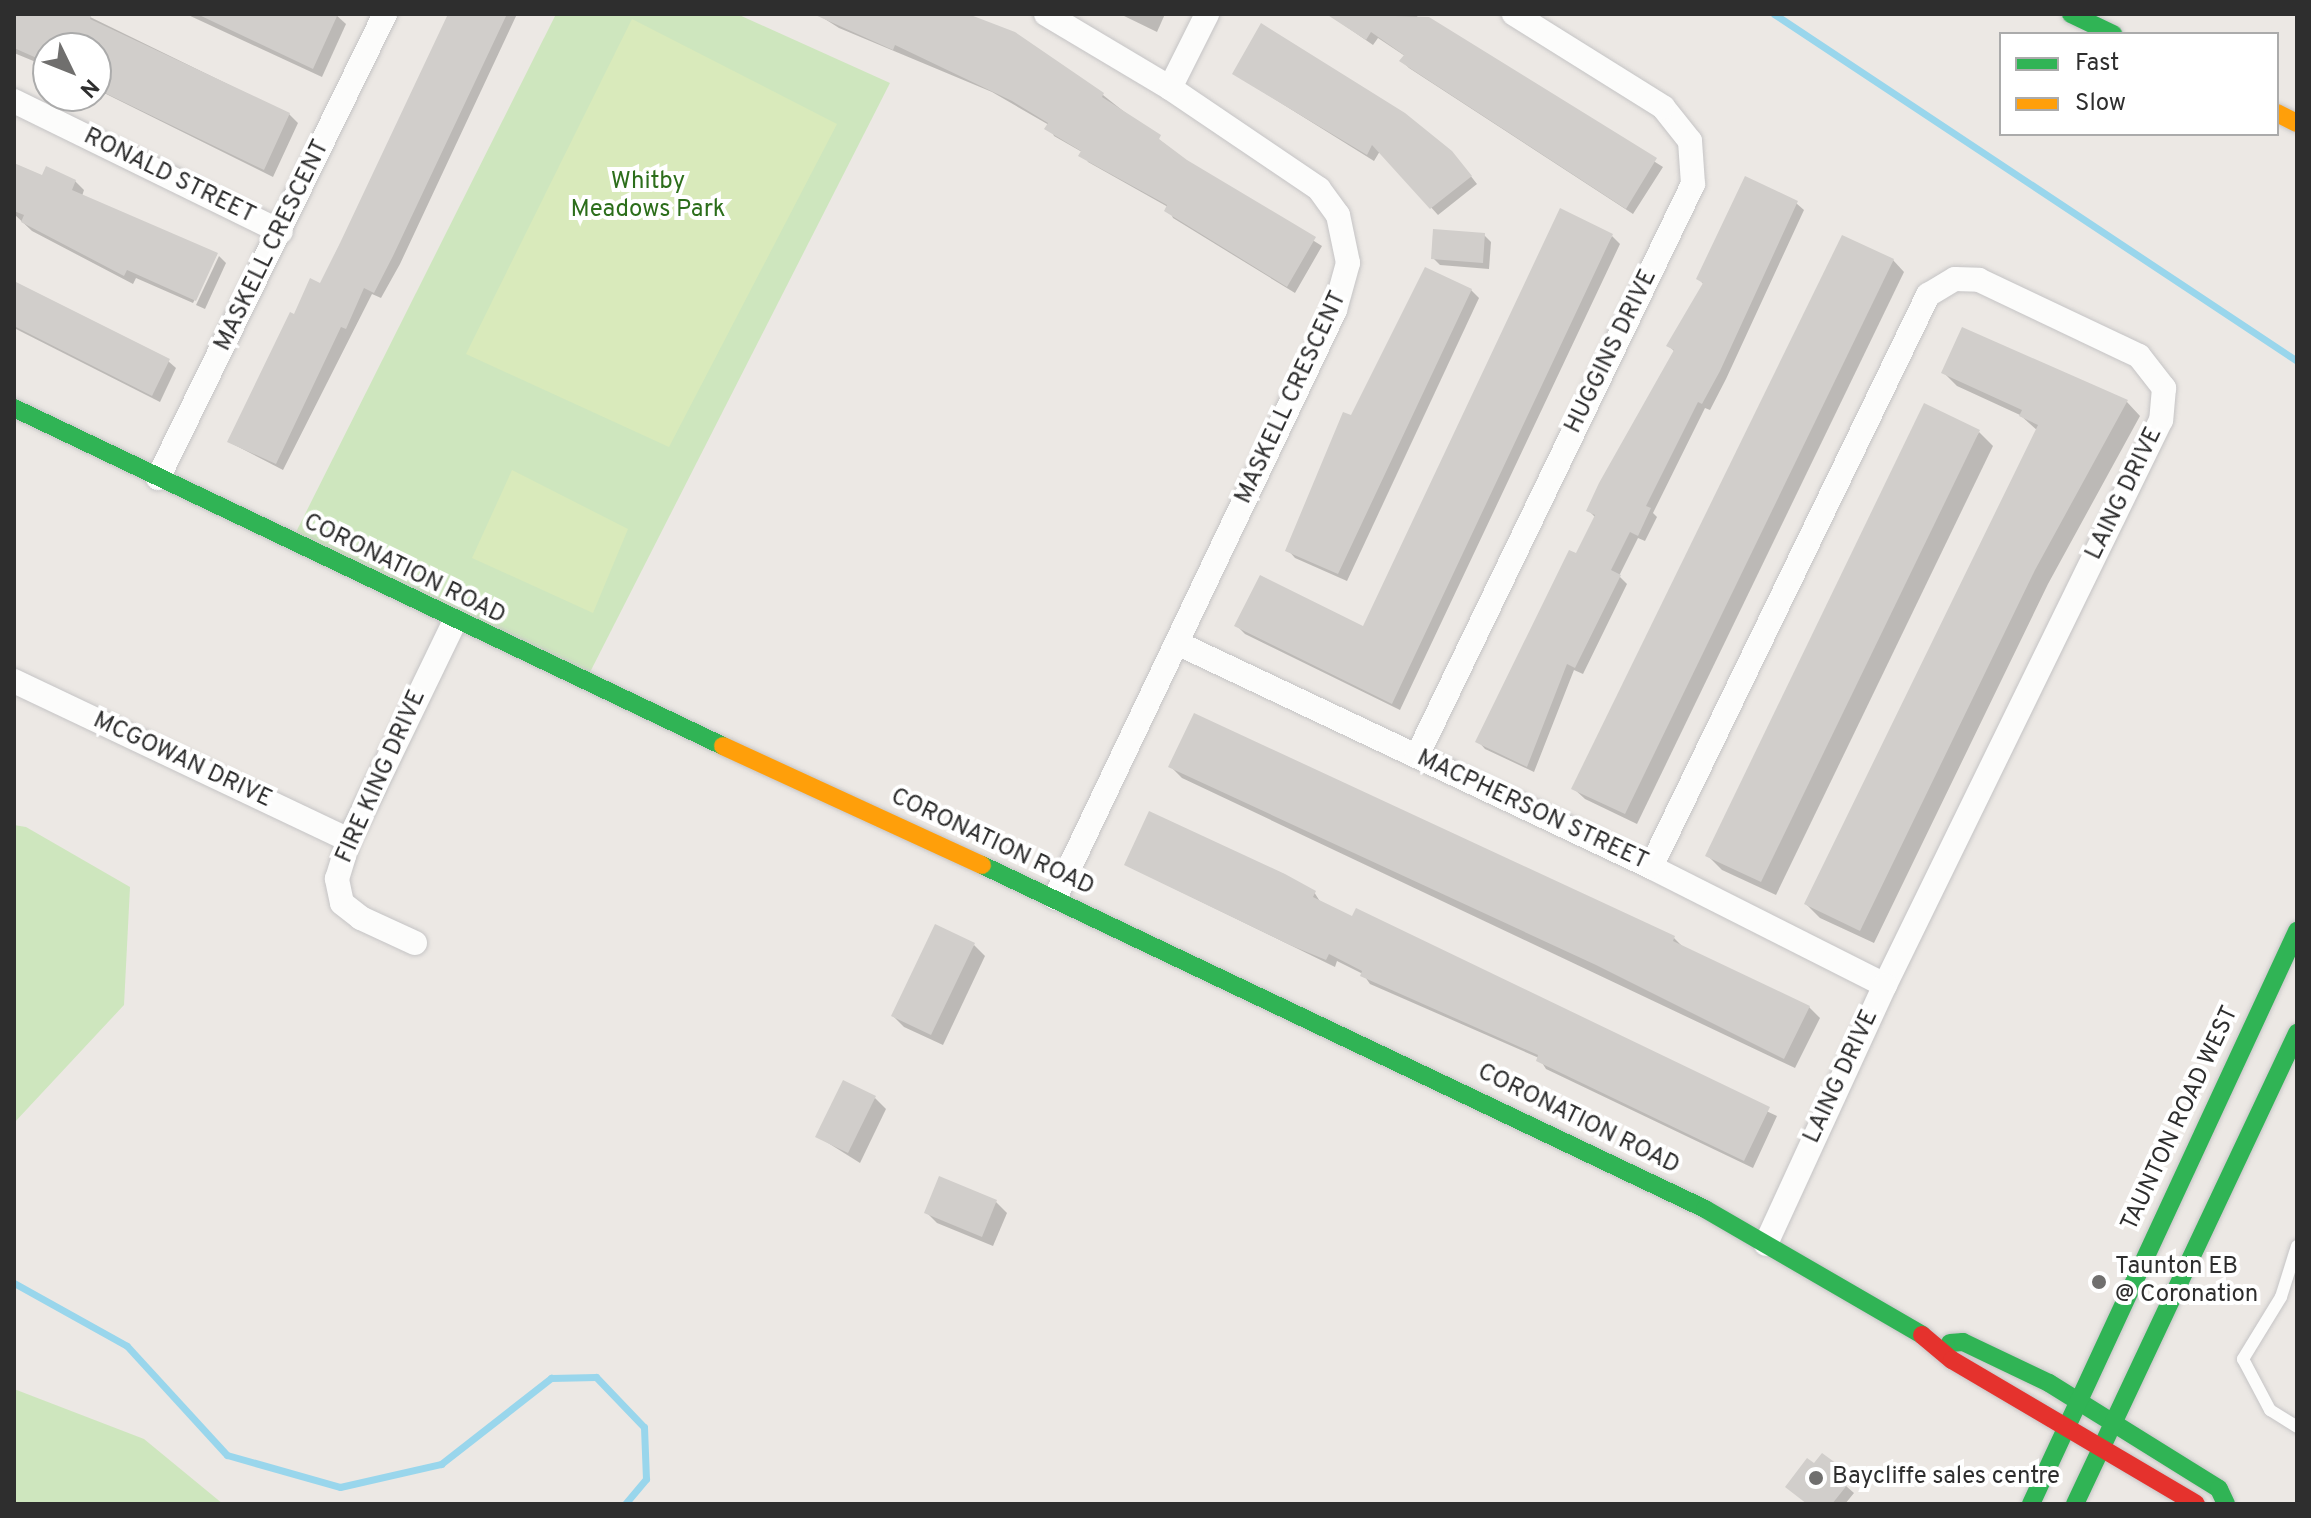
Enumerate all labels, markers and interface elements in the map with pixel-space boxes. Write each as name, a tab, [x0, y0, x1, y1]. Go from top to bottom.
north arrow	[32, 32, 112, 112]
legend	[1999, 32, 2279, 136]
text: Fast	[2075, 49, 2119, 79]
text: N	[73, 72, 104, 102]
text: Slow	[2075, 89, 2126, 119]
street label: RONALD STREET	[78, 123, 260, 231]
street label: MASKELL CRESCENT	[209, 136, 337, 356]
park label: Whitby Meadows Park	[570, 169, 726, 225]
street label: HUGGINS DRIVE	[1560, 265, 1664, 439]
street label: MASKELL CRESCENT	[1230, 287, 1354, 509]
street label: LAING DRIVE	[2080, 423, 2170, 565]
street label: CORONATION ROAD	[298, 509, 510, 631]
street label: FIRE KING DRIVE	[331, 686, 433, 868]
street label: MCGOWAN DRIVE	[88, 707, 276, 815]
street label: MACPHERSON STREET	[1412, 745, 1652, 877]
street label: CORONATION ROAD	[886, 783, 1098, 903]
street label: TAUNTON ROAD WEST	[2116, 1002, 2246, 1236]
street label: LAING DRIVE	[1799, 1006, 1885, 1148]
street label: CORONATION ROAD	[1472, 1059, 1684, 1181]
place label: Taunton EB @ Coronation	[2115, 1254, 2258, 1310]
marker: Taunton EB @ Coronation	[2090, 1273, 2108, 1291]
place label: Baycliffe sales centre	[1832, 1464, 2060, 1492]
marker: Baycliffe sales centre	[1807, 1469, 1825, 1487]

